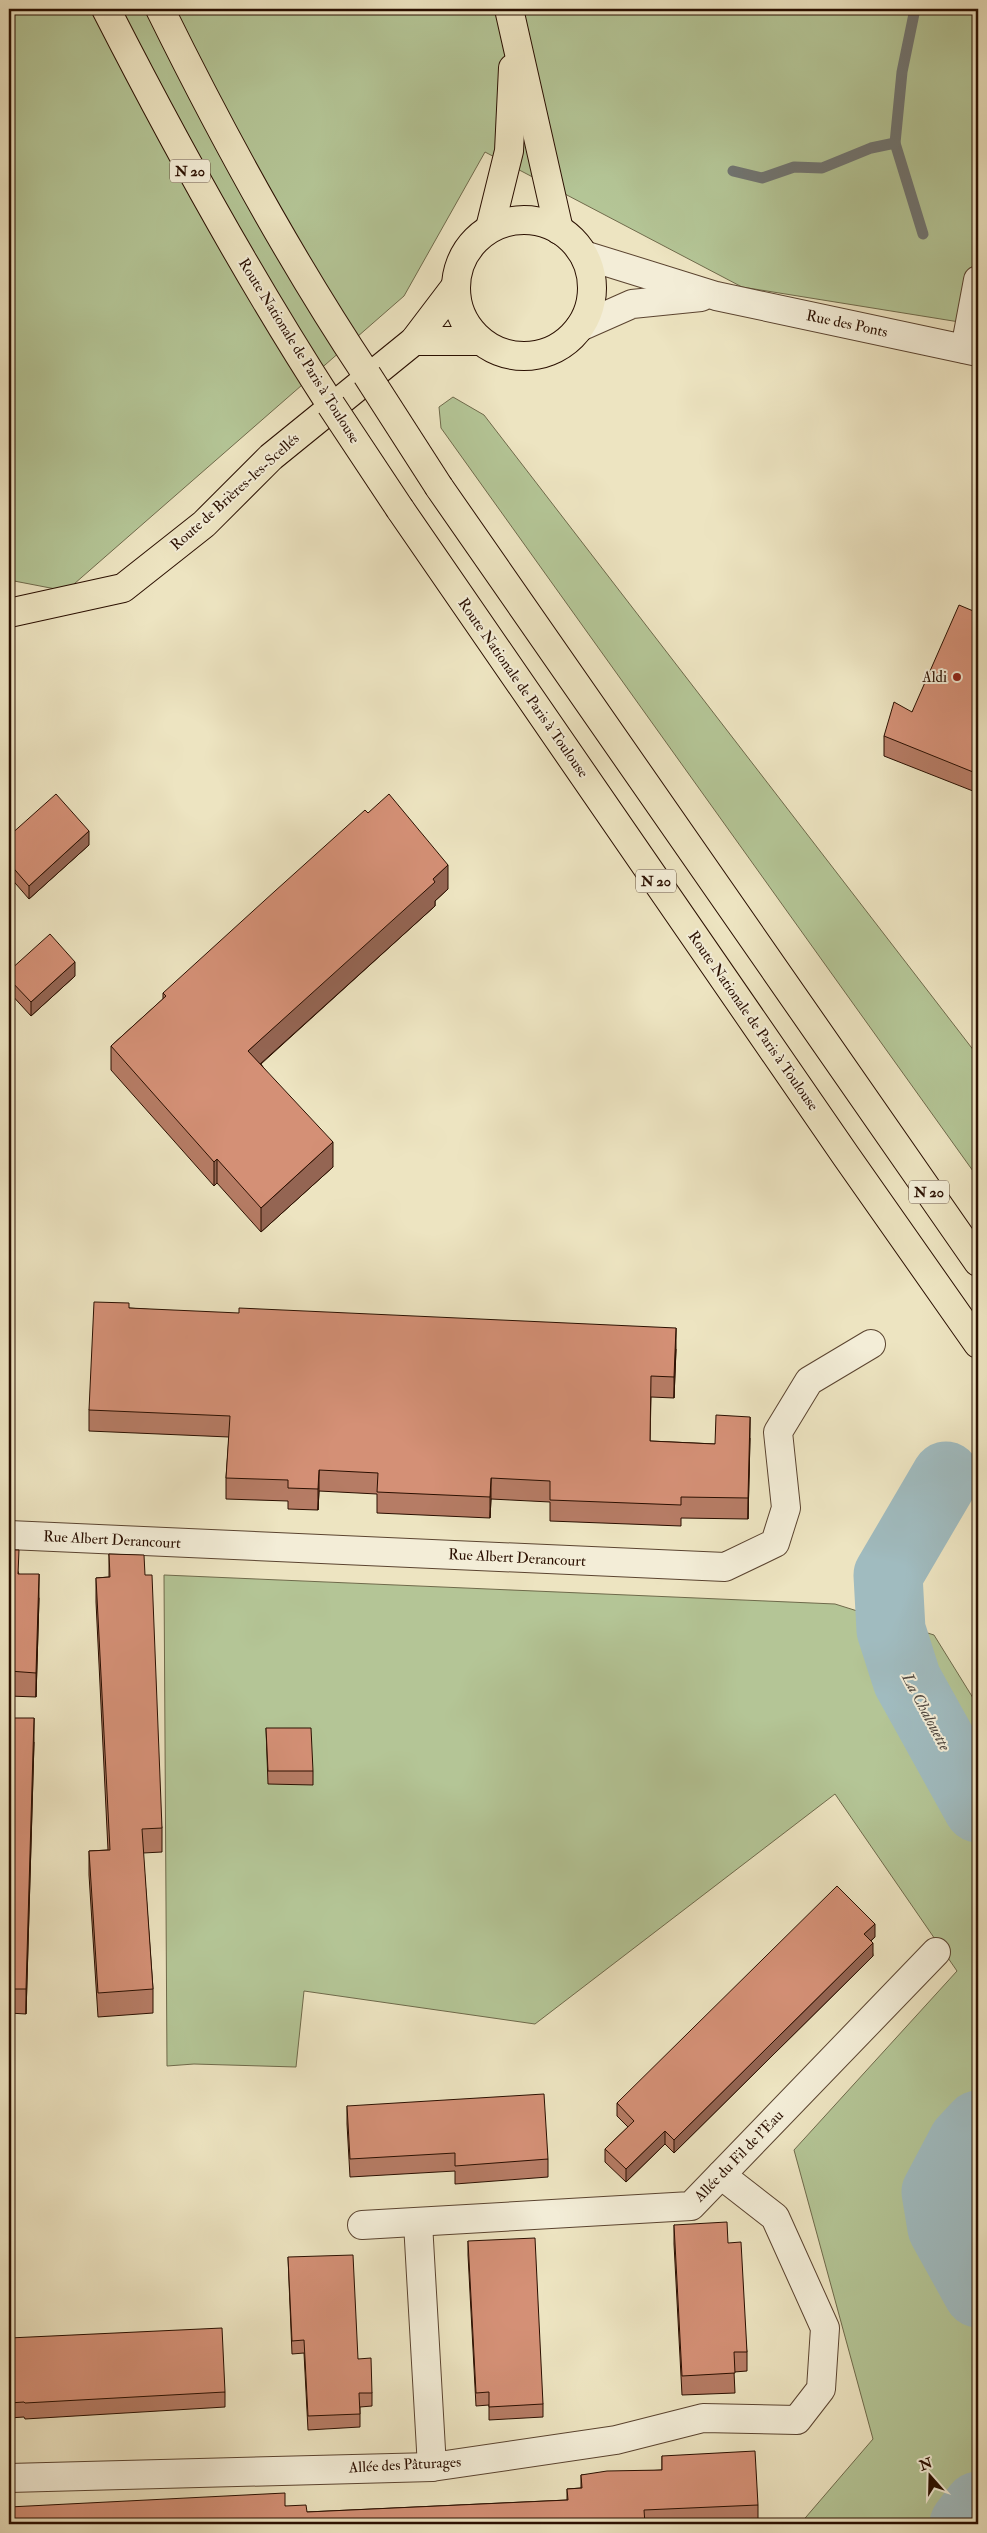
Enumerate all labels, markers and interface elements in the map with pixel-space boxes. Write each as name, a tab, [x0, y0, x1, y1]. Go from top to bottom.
road number: N 20	[170, 160, 210, 182]
street label: Route Nationale de Paris à Toulouse	[234, 255, 364, 447]
street label: Rue des Ponts	[804, 306, 890, 342]
street label: Route de Brières-les-Scellés	[167, 429, 303, 555]
street label: Route Nationale de Paris à Toulouse	[454, 594, 592, 782]
place label: Aldi	[921, 668, 947, 687]
marker: Aldi	[951, 671, 963, 683]
road number: N 20	[636, 869, 676, 892]
street label: Route Nationale de Paris à Toulouse	[684, 927, 822, 1115]
road number: N 20	[909, 1180, 949, 1204]
street label: Rue Albert Derancourt	[43, 1527, 181, 1553]
street label: Rue Albert Derancourt	[448, 1545, 586, 1571]
water label: La Chalouette	[897, 1669, 955, 1755]
street label: Allée du Fil de l'Eau	[690, 2106, 788, 2207]
north arrow	[904, 2450, 954, 2500]
street label: Allée des Pâturages	[347, 2453, 462, 2477]
text: N	[916, 2454, 935, 2475]

